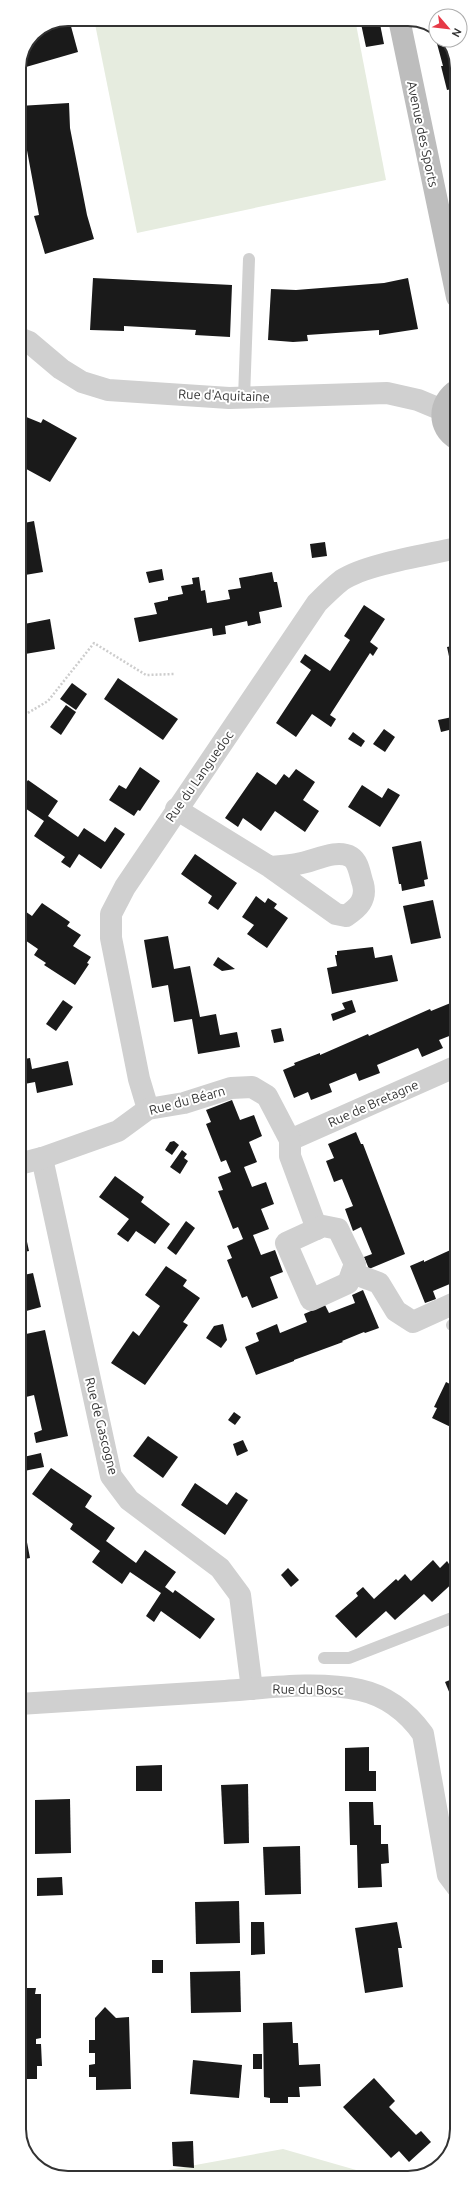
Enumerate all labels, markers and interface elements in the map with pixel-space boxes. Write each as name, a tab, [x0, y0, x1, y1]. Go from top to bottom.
north arrow	[428, 8, 468, 48]
text: N	[450, 26, 464, 39]
street label: Avenue des Sports	[405, 80, 441, 189]
street label: Rue d'Aquitaine	[178, 386, 270, 404]
street label: Rue du Languedoc	[162, 728, 236, 824]
street label: Rue de Bretagne	[326, 1077, 420, 1129]
street label: Rue du Béarn	[147, 1083, 227, 1117]
street label: Rue de Gascogne	[83, 1376, 121, 1476]
street label: Rue du Bosc	[272, 1681, 344, 1697]

